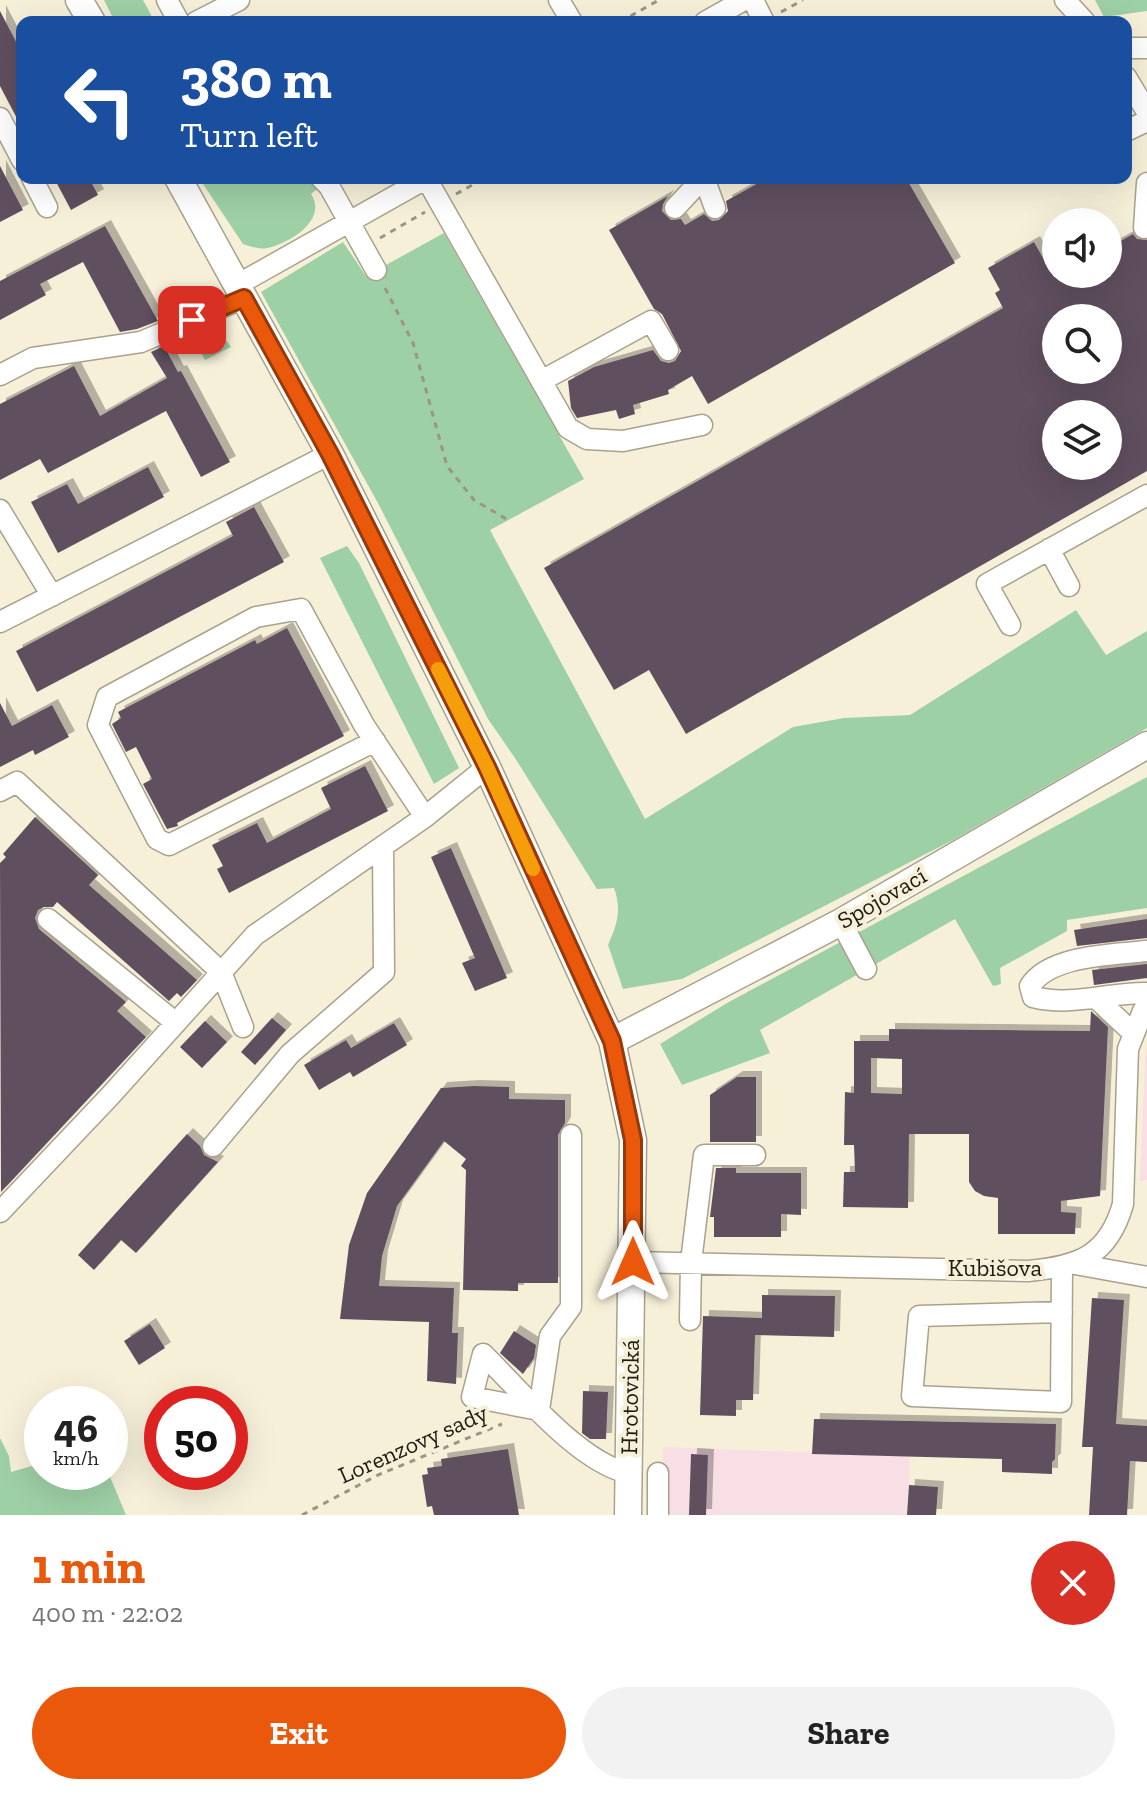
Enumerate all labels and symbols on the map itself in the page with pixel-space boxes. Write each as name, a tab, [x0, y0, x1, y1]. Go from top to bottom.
pin	[158, 286, 226, 354]
street label: Spojovací	[832, 860, 932, 935]
position arrow	[591, 1220, 675, 1304]
street label: Kubišova	[948, 1253, 1043, 1282]
street label: Hrotovická	[614, 1339, 645, 1455]
speed limit sign: 50	[144, 1386, 248, 1490]
street label: Lorenzovy sady	[334, 1397, 493, 1489]

